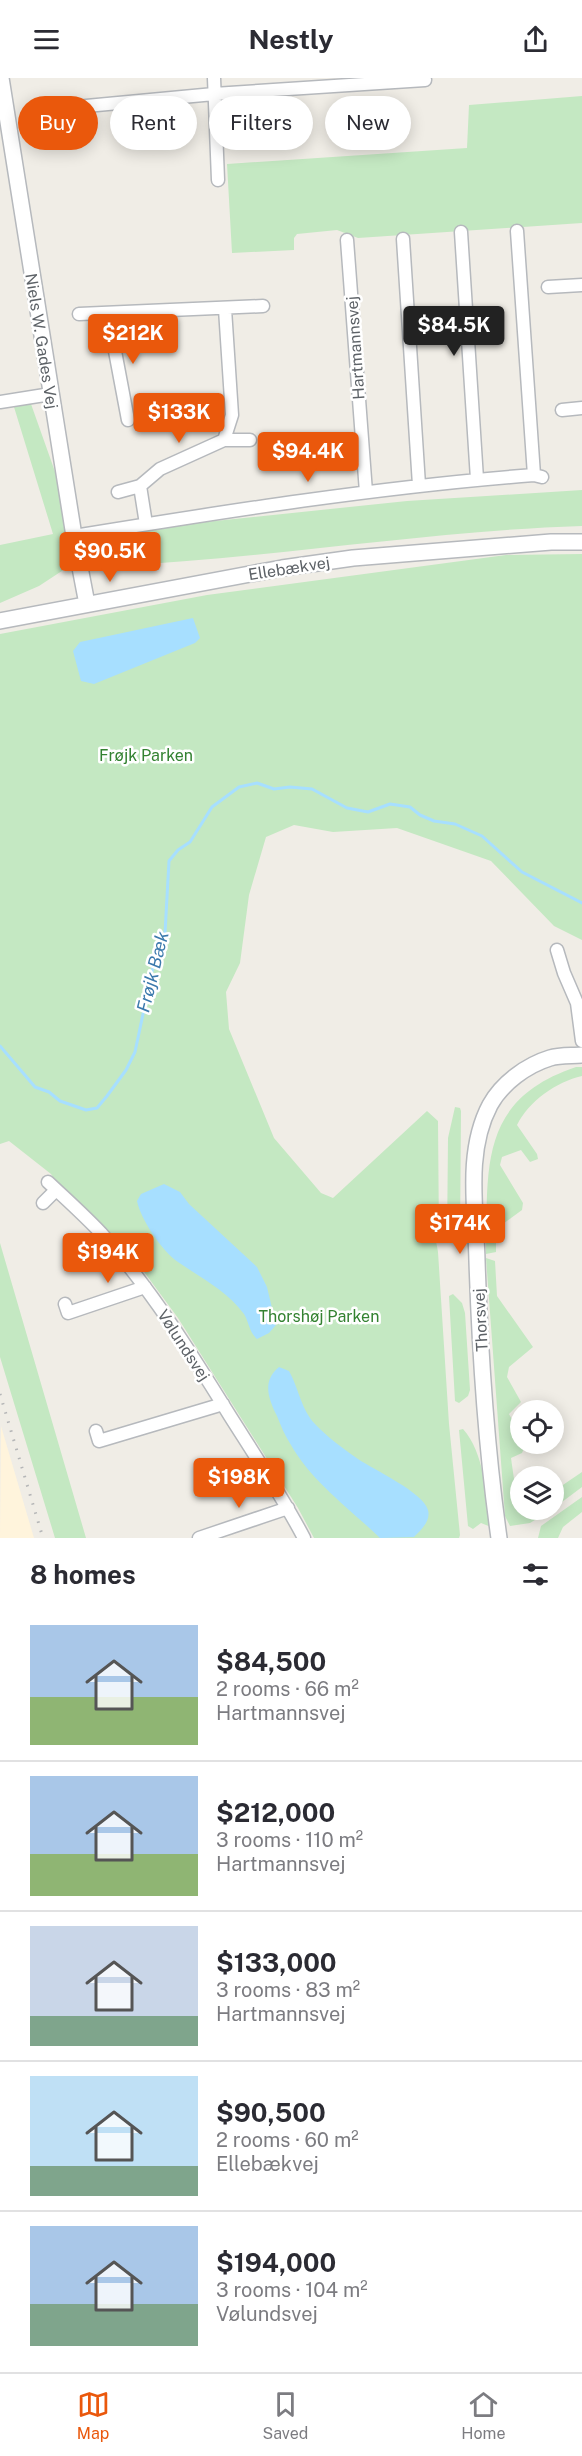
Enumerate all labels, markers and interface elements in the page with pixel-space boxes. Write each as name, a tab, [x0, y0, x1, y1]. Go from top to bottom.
icon: menu	[30, 23, 63, 56]
text: Nestly	[248, 23, 334, 55]
icon: share	[519, 23, 552, 56]
chip: Buy	[18, 96, 98, 150]
chip: Rent	[110, 96, 197, 150]
chip: Filters	[209, 96, 313, 150]
chip: New	[325, 96, 411, 150]
street label: Niels W. Gades Vej	[21, 272, 62, 410]
street label: Hartmannsvej	[342, 296, 369, 400]
pin: $84.5K	[405, 306, 503, 357]
text: $84.5K	[417, 313, 491, 337]
pin: $212K	[91, 314, 175, 365]
text: $212K	[102, 321, 164, 345]
pin: $133K	[137, 393, 221, 444]
text: $133K	[147, 400, 211, 424]
pin: $94.4K	[259, 432, 357, 483]
text: $94.4K	[272, 439, 344, 463]
pin: $90.5K	[61, 532, 159, 583]
text: $90.5K	[74, 539, 146, 563]
street label: Ellebækvej	[247, 553, 331, 584]
park label: Frøjk Parken	[99, 746, 193, 765]
water label: Frøjk Bæk	[132, 929, 173, 1014]
pin: $174K	[418, 1204, 502, 1255]
text: $174K	[429, 1211, 491, 1235]
pin: $194K	[66, 1233, 150, 1284]
text: $194K	[77, 1240, 139, 1264]
street label: Thorsvej	[469, 1288, 492, 1352]
street label: Vølundsvej	[153, 1306, 214, 1385]
park label: Thorshøj Parken	[259, 1307, 379, 1326]
map controls	[510, 1400, 564, 1520]
button: locate	[510, 1400, 564, 1454]
pin: $198K	[197, 1458, 281, 1509]
text: $198K	[207, 1465, 271, 1489]
button: layers	[510, 1466, 564, 1520]
icon: filters	[519, 1558, 552, 1591]
text: 8 homes	[30, 1559, 136, 1590]
text: $84,500	[216, 1646, 326, 1677]
icon: home	[78, 1649, 150, 1721]
text: 2 rooms · 66 m²	[216, 1677, 359, 1701]
text: Hartmannsvej	[216, 1701, 345, 1725]
text: $212,000	[216, 1797, 335, 1828]
icon: home	[78, 1800, 150, 1872]
text: 3 rooms · 110 m²	[216, 1828, 363, 1852]
text: Hartmannsvej	[216, 1852, 345, 1876]
text: $133,000	[216, 1947, 337, 1978]
icon: home	[78, 1950, 150, 2022]
text: 3 rooms · 83 m²	[216, 1978, 360, 2002]
text: Hartmannsvej	[216, 2002, 345, 2026]
text: $90,500	[216, 2097, 326, 2128]
icon: home	[78, 2100, 150, 2172]
text: 2 rooms · 60 m²	[216, 2128, 359, 2152]
text: Ellebækvej	[216, 2152, 319, 2176]
text: $194,000	[216, 2247, 336, 2278]
icon: home	[78, 2250, 150, 2322]
text: 3 rooms · 104 m²	[216, 2278, 368, 2302]
text: Vølundsvej	[216, 2302, 318, 2326]
tab: Map	[77, 2388, 110, 2443]
tab: Saved	[263, 2388, 308, 2443]
tab: Home	[461, 2388, 505, 2443]

